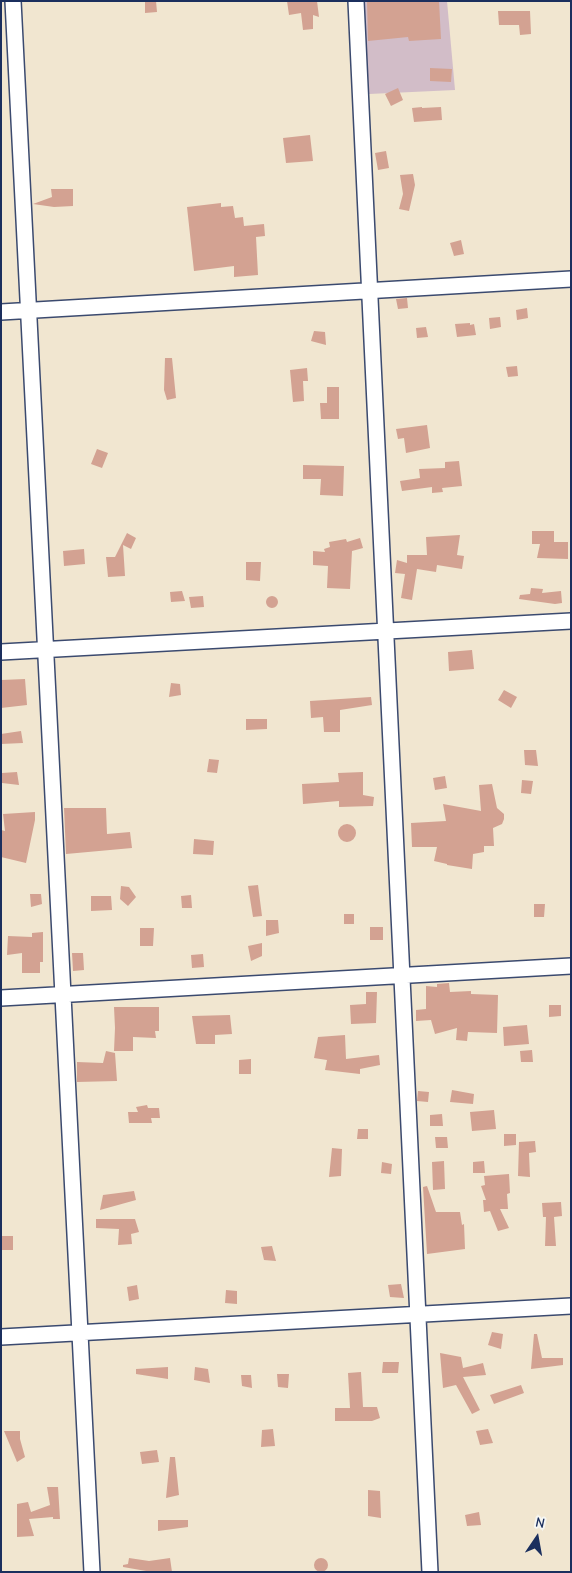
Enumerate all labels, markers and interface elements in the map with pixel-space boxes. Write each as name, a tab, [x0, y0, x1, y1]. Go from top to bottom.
north arrow	[512, 1513, 562, 1563]
text: N	[534, 1514, 546, 1532]

